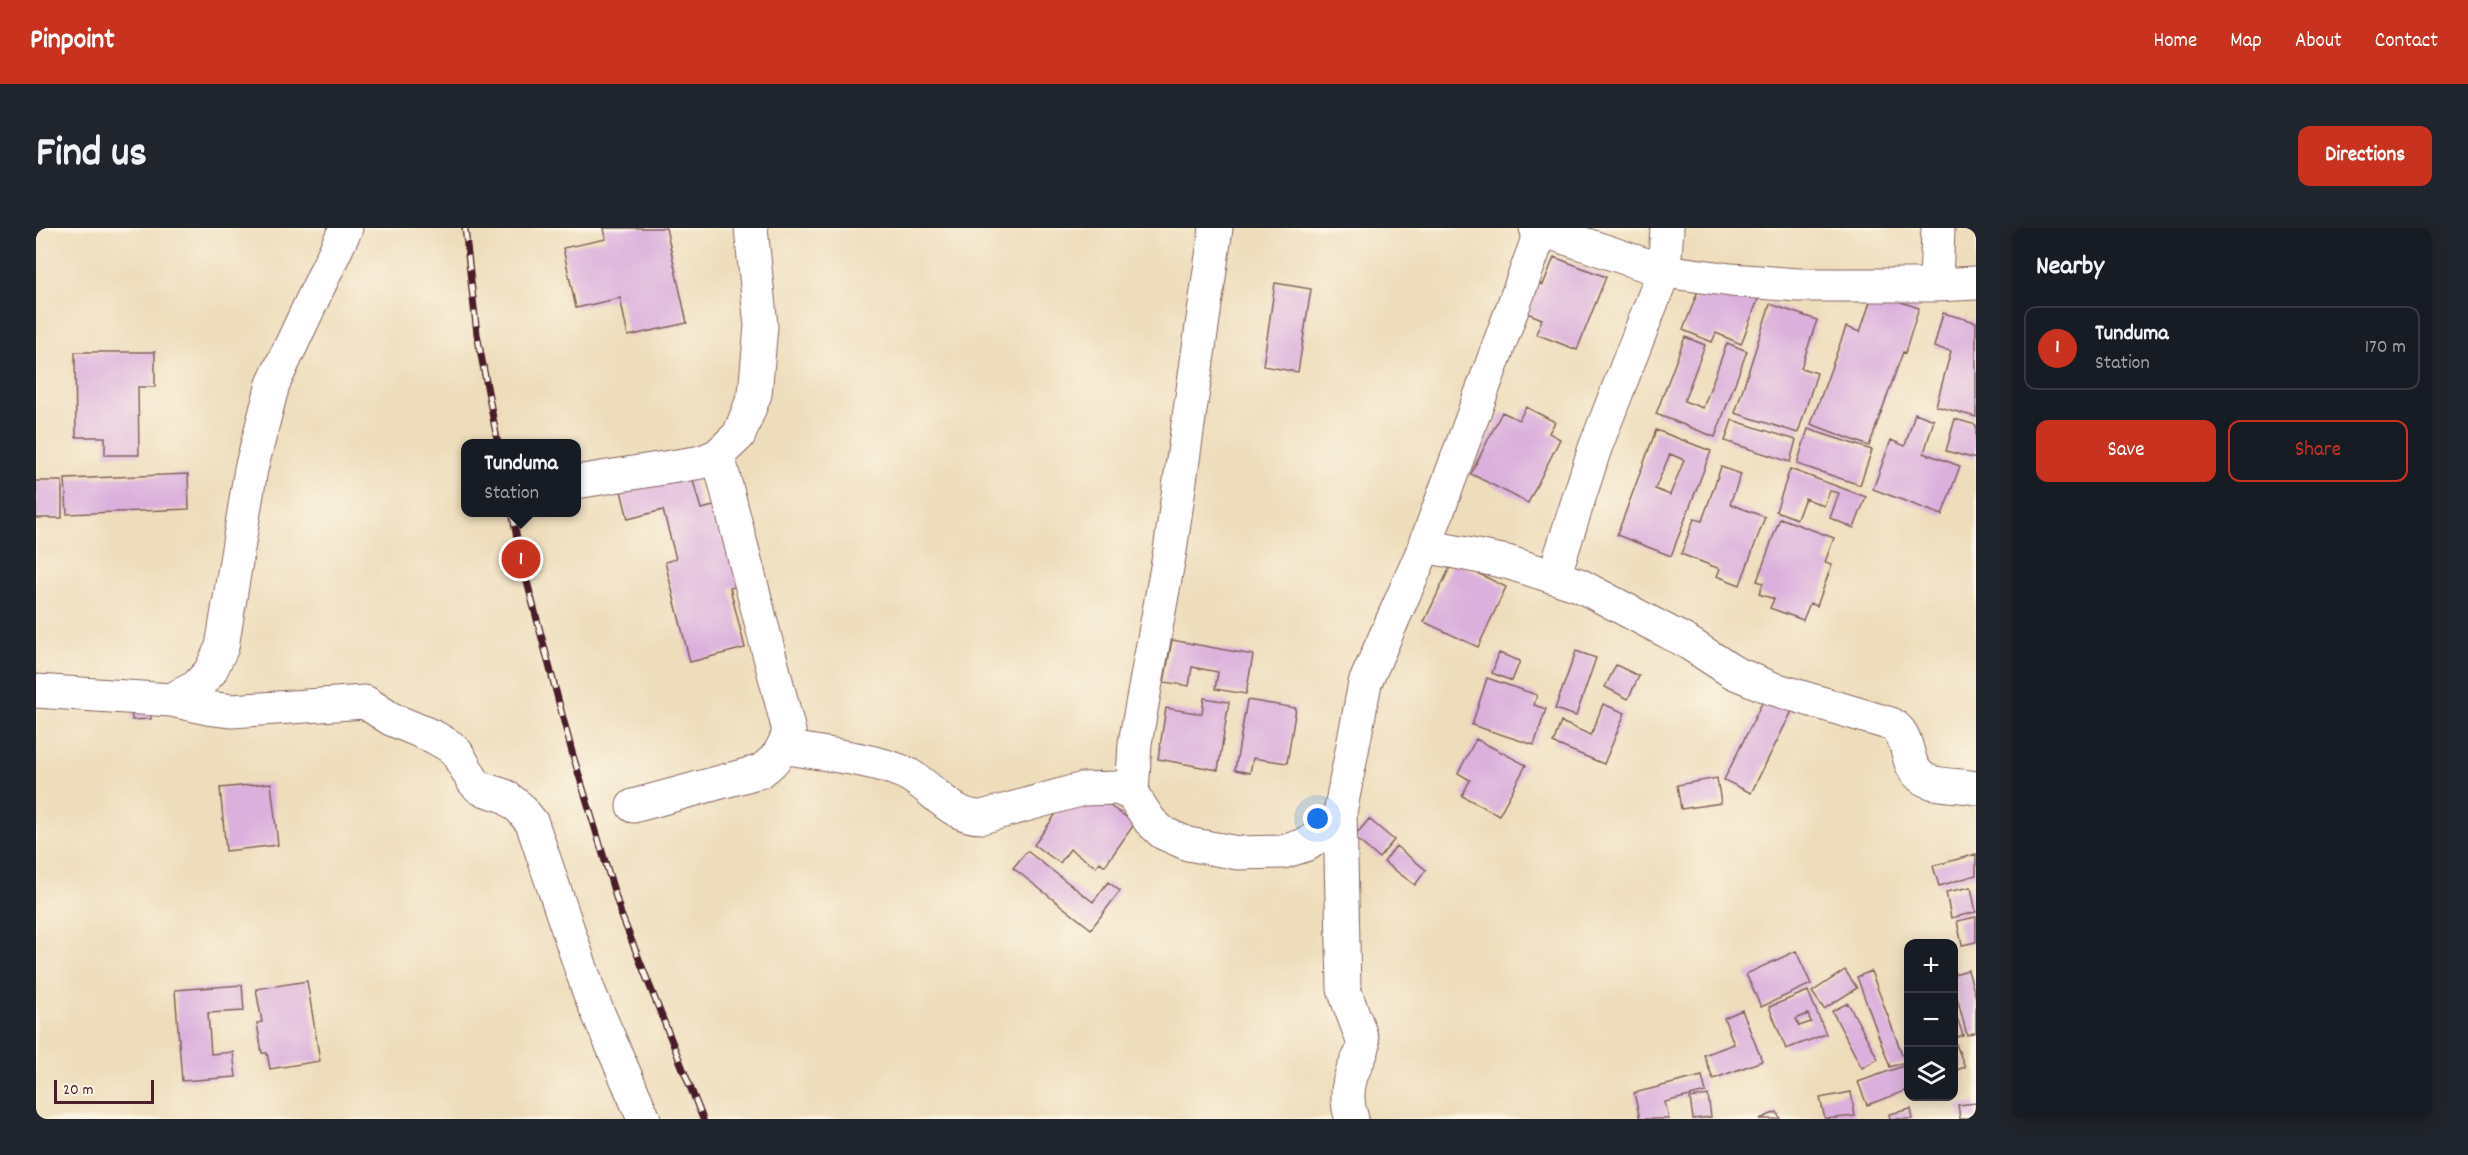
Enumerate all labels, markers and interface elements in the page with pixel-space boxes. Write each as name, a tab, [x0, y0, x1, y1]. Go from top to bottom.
text: Pinpoint	[30, 22, 115, 62]
text: Home	[2153, 27, 2197, 57]
text: Map	[2230, 27, 2262, 57]
text: About	[2295, 27, 2342, 57]
text: Contact	[2375, 27, 2438, 57]
text: Find us	[36, 126, 147, 186]
button: Directions	[2298, 126, 2432, 186]
text: Nearby	[2036, 249, 2104, 286]
text: Tunduma	[2095, 319, 2169, 350]
text: 1	[2055, 334, 2060, 362]
text: 170 m	[2365, 334, 2406, 362]
text: Station	[2095, 350, 2150, 378]
button: Save	[2036, 420, 2216, 482]
button: Share	[2228, 420, 2408, 482]
popup	[461, 439, 581, 517]
text: Tunduma	[484, 449, 558, 480]
text: Station	[484, 480, 539, 508]
pin: 1	[502, 536, 540, 582]
your location	[1303, 804, 1332, 833]
map controls	[1904, 939, 1958, 1101]
button: +	[1904, 939, 1958, 993]
button: −	[1904, 993, 1958, 1047]
button: layers	[1904, 1047, 1958, 1101]
scale bar	[54, 1077, 154, 1104]
text: 20 m	[63, 1079, 93, 1102]

